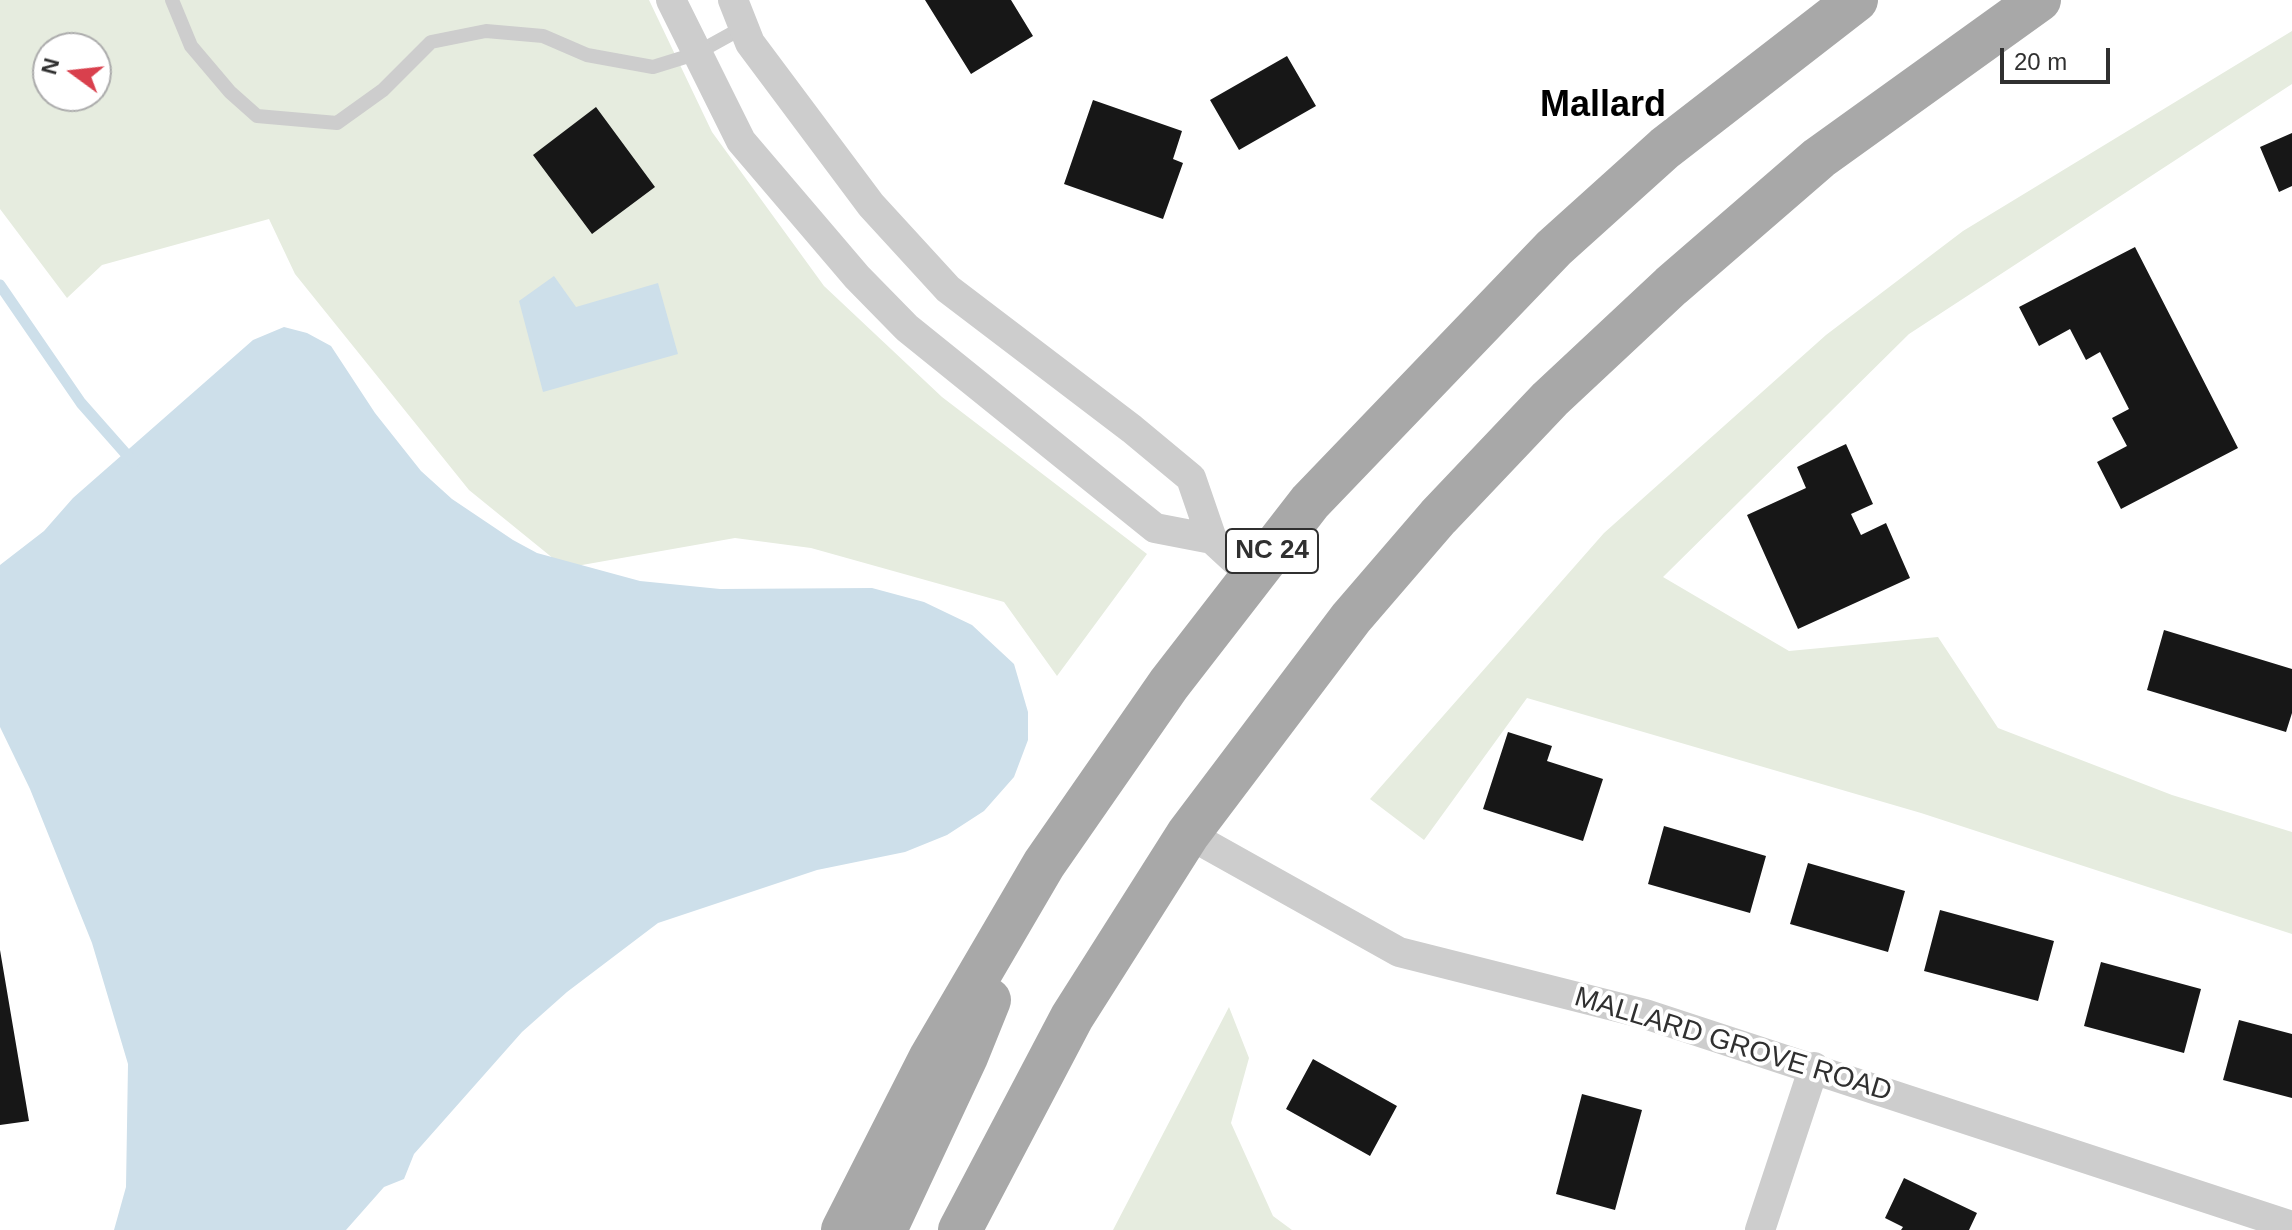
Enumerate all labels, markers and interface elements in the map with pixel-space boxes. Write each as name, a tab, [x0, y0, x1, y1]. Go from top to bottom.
north arrow	[32, 32, 112, 112]
scale bar	[2004, 32, 2114, 82]
text: 20 m	[2014, 48, 2067, 75]
text: N	[36, 55, 64, 77]
district label: Mallard	[1540, 84, 1666, 128]
road number: NC 24	[1226, 529, 1318, 573]
street label: MALLARD GROVE ROAD	[1570, 981, 1896, 1109]

